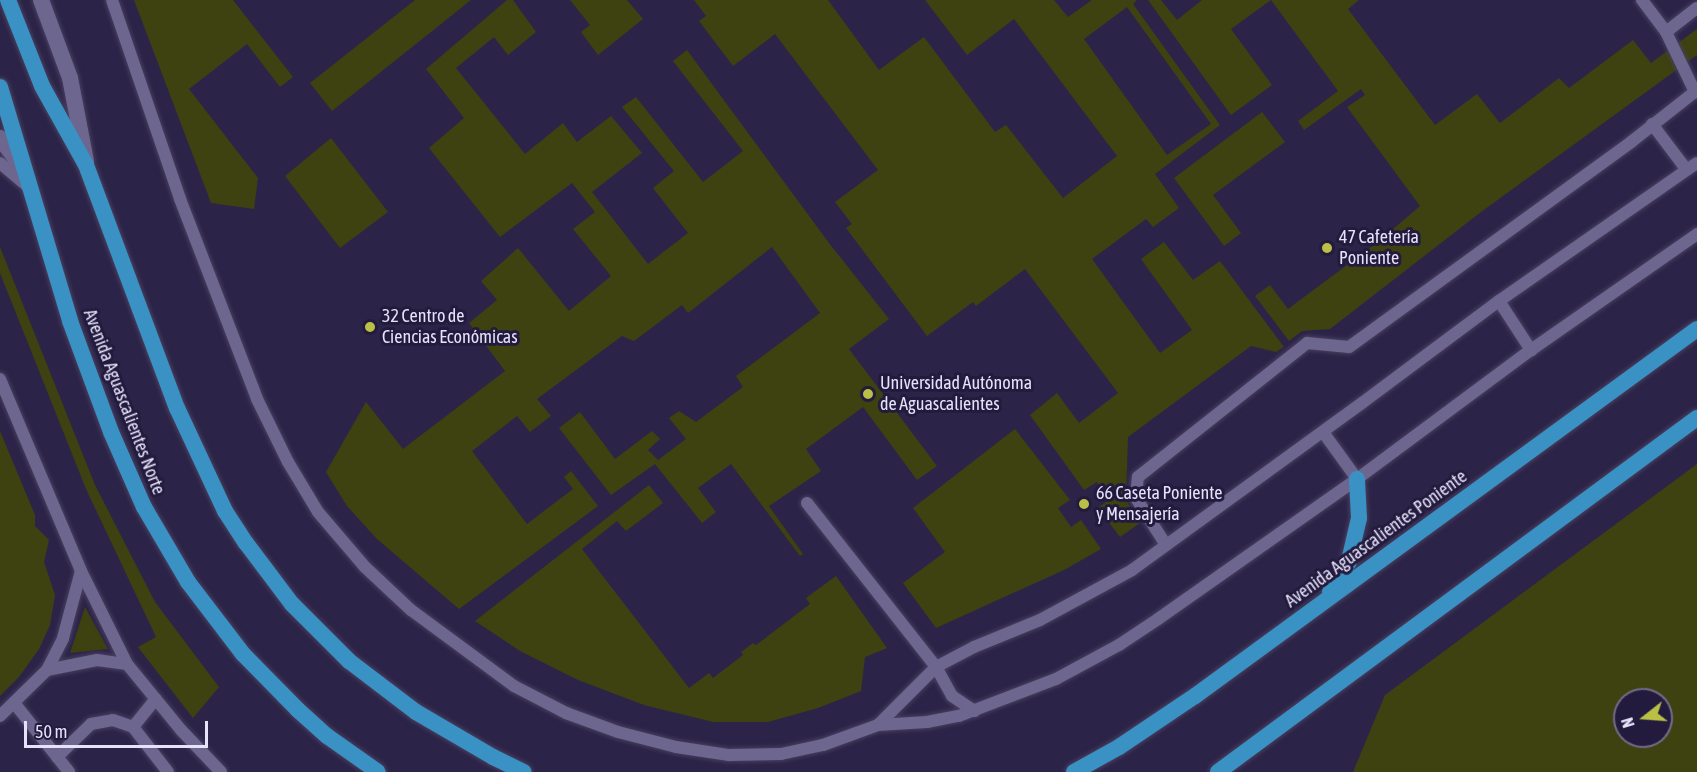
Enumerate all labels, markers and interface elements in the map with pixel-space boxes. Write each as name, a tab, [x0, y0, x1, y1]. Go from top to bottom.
place label: 47 Cafetería Poniente	[1339, 227, 1419, 270]
marker: 47 Cafetería Poniente	[1320, 241, 1334, 255]
street label: Avenida Aguascalientes Norte	[79, 306, 169, 498]
place label: 32 Centro de Ciencias Económicas	[382, 306, 518, 348]
marker: 32 Centro de Ciencias Económicas	[363, 320, 377, 334]
place label: Universidad Autónoma de Aguascalientes	[880, 373, 1032, 416]
marker: Universidad Autónoma de Aguascalientes	[861, 387, 875, 401]
street label: Avenida Aguascalientes Poniente	[1281, 466, 1471, 612]
place label: 66 Caseta Poniente y Mensajería	[1096, 483, 1222, 526]
marker: 66 Caseta Poniente y Mensajería	[1077, 497, 1091, 511]
north arrow	[1613, 688, 1673, 748]
scale bar	[27, 709, 212, 747]
text: N	[1618, 716, 1638, 730]
text: 50 m	[35, 721, 67, 742]

